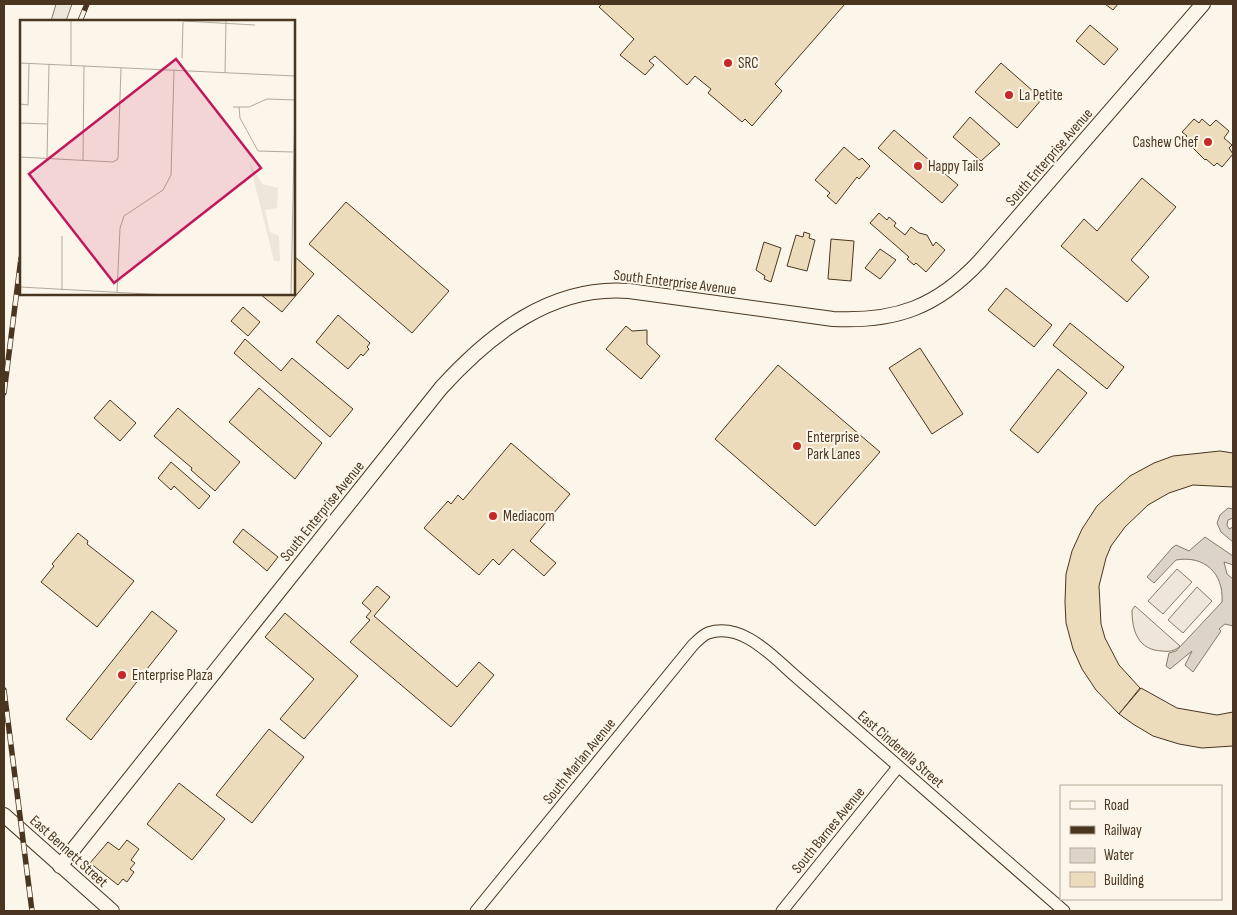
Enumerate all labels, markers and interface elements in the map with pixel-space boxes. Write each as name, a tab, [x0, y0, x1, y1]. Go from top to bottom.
inset map	[20, 20, 295, 295]
place label: SRC	[738, 54, 759, 73]
marker: SRC	[722, 57, 734, 69]
place label: La Petite	[1019, 86, 1063, 105]
marker: La Petite	[1003, 89, 1015, 101]
street label: South Enterprise Avenue	[1002, 104, 1097, 210]
place label: Cashew Chef	[1133, 133, 1199, 152]
marker: Cashew Chef	[1202, 136, 1214, 148]
place label: Happy Tails	[928, 157, 984, 176]
marker: Happy Tails	[912, 160, 924, 172]
street label: South Enterprise Avenue	[612, 266, 737, 299]
place label: Enterprise Park Lanes	[807, 428, 861, 464]
marker: Enterprise Park Lanes	[791, 440, 803, 452]
street label: South Enterprise Avenue	[276, 457, 369, 565]
place label: Mediacom	[503, 507, 555, 526]
marker: Mediacom	[487, 510, 499, 522]
place label: Enterprise Plaza	[132, 666, 213, 685]
marker: Enterprise Plaza	[116, 669, 128, 681]
street label: East Cinderella Street	[854, 707, 948, 792]
street label: South Marlan Avenue	[539, 714, 620, 808]
street label: South Barnes Avenue	[788, 783, 869, 877]
legend	[1060, 785, 1222, 900]
text: Road	[1104, 796, 1129, 815]
street label: East Bennett Street	[26, 811, 112, 892]
text: Railway	[1104, 821, 1142, 840]
text: Water	[1104, 846, 1135, 865]
text: Building	[1104, 871, 1144, 890]

